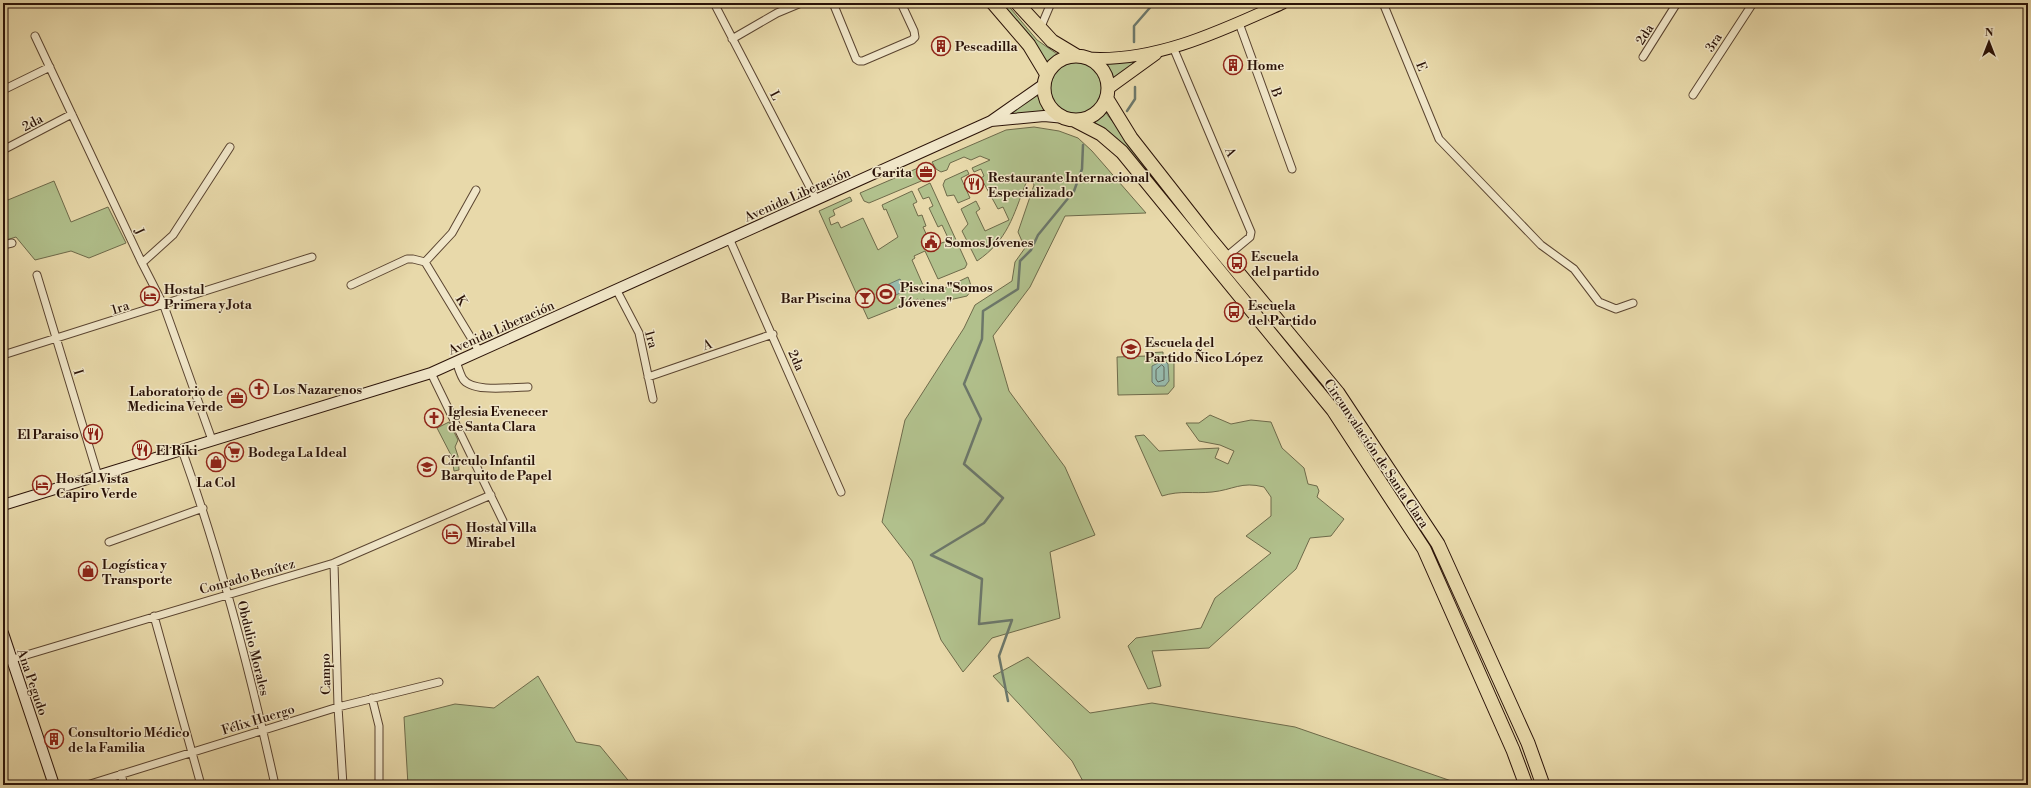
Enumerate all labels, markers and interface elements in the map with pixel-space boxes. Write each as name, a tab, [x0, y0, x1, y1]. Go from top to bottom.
street label: 2da	[1632, 21, 1658, 48]
north arrow	[1969, 22, 2009, 62]
text: N	[1985, 26, 1994, 40]
street label: 3ra	[1702, 30, 1726, 55]
building icon: Pescadilla	[930, 35, 952, 57]
place label: Pescadilla	[955, 39, 1019, 55]
building icon: Home	[1222, 54, 1244, 76]
place label: Home	[1247, 58, 1284, 74]
street label: E	[1412, 59, 1430, 74]
street label: B	[1267, 84, 1285, 99]
street label: L	[766, 88, 784, 103]
street label: 2da	[19, 111, 46, 135]
street label: A	[1221, 144, 1240, 161]
office icon: Garita	[915, 161, 937, 183]
street label: Avenida Liberación	[741, 164, 853, 226]
place label: Garita	[872, 165, 913, 181]
place label: Restaurante Internacional Especializado	[988, 170, 1150, 201]
restaurant icon: Restaurante Internacional Especializado	[963, 173, 985, 195]
street label: J	[130, 224, 148, 238]
public building icon: Somos Jóvenes	[920, 231, 942, 253]
place label: Somos Jóvenes	[945, 235, 1034, 251]
place label: Escuela del partido	[1251, 249, 1320, 280]
bus stop icon: Escuela del partido	[1226, 252, 1248, 274]
place label: Piscina "Somos Jóvenes"	[898, 280, 993, 311]
place label: Hostal Primera y Jota	[164, 282, 253, 313]
sports icon: Piscina "Somos Jóvenes"	[875, 283, 897, 305]
hotel icon: Hostal Primera y Jota	[139, 285, 161, 307]
bar icon: Bar Piscina	[854, 287, 876, 309]
place label: Bar Piscina	[781, 291, 852, 307]
street label: K	[452, 292, 471, 310]
street label: Avenida Liberación	[445, 297, 557, 359]
street label: 1ra	[109, 298, 132, 318]
place label: Escuela del Partido	[1248, 298, 1317, 329]
bus stop icon: Escuela del Partido	[1223, 301, 1245, 323]
street label: 1ra	[641, 329, 661, 350]
place label: Escuela del Partido Ñico López	[1145, 335, 1263, 366]
street label: A	[700, 336, 715, 354]
school or university icon: Escuela del Partido Ñico López	[1120, 338, 1142, 360]
street label: 2da	[784, 347, 808, 374]
street label: I	[70, 368, 86, 377]
street label: Circunvalación de Santa Clara	[1320, 376, 1432, 531]
church icon: Los Nazarenos	[248, 378, 270, 400]
place label: Los Nazarenos	[273, 382, 363, 398]
place label: Laboratorio de Medicina Verde	[127, 384, 223, 415]
office icon: Laboratorio de Medicina Verde	[226, 387, 248, 409]
place label: Iglesia Evenecer de Santa Clara	[448, 404, 548, 435]
church icon: Iglesia Evenecer de Santa Clara	[423, 407, 445, 429]
restaurant icon: El Paraiso	[82, 423, 104, 445]
place label: El Paraiso	[17, 427, 79, 443]
restaurant icon: El Riki	[131, 439, 153, 461]
supermarket icon: Bodega La Ideal	[223, 441, 245, 463]
place label: El Riki	[156, 443, 197, 459]
place label: Bodega La Ideal	[248, 445, 347, 461]
shop icon: La Col	[205, 451, 227, 473]
place label: Círculo Infantil Barquito de Papel	[441, 453, 552, 484]
school or university icon: Círculo Infantil Barquito de Papel	[416, 456, 438, 478]
place label: Hostal Vista Capiro Verde	[56, 471, 137, 502]
hotel icon: Hostal Vista Capiro Verde	[31, 474, 53, 496]
place label: La Col	[196, 475, 236, 491]
place label: Hostal Villa Mirabel	[466, 520, 537, 551]
hotel icon: Hostal Villa Mirabel	[441, 523, 463, 545]
street label: Conrado Benítez	[198, 556, 297, 598]
place label: Logística y Transporte	[102, 557, 172, 588]
shop icon: Logística y Transporte	[77, 560, 99, 582]
street label: Obdulio Morales	[233, 599, 273, 698]
street label: Ana Pegudo	[13, 646, 51, 718]
street label: Campo	[318, 653, 334, 695]
street label: Félix Huergo	[220, 701, 297, 739]
place label: Consultorio Médico de la Familia	[68, 725, 190, 756]
building icon: Consultorio Médico de la Familia	[43, 728, 65, 750]

